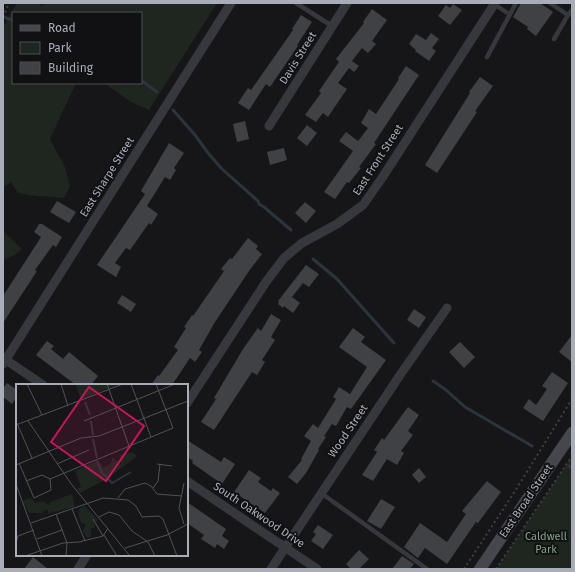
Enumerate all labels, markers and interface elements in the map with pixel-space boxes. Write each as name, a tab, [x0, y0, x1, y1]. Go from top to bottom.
legend	[12, 12, 142, 84]
text: Road	[48, 21, 76, 35]
street label: Davis Street	[277, 29, 319, 87]
text: Park	[48, 41, 72, 55]
text: Building	[48, 61, 94, 75]
street label: East Front Street	[350, 122, 406, 198]
street label: East Sharpe Street	[77, 135, 137, 219]
inset map	[16, 384, 188, 556]
street label: Wood Street	[326, 402, 371, 460]
street label: East Broad Street	[497, 462, 555, 540]
street label: South Oakwood Drive	[211, 480, 307, 550]
park label: Caldwell Park	[525, 530, 567, 556]

